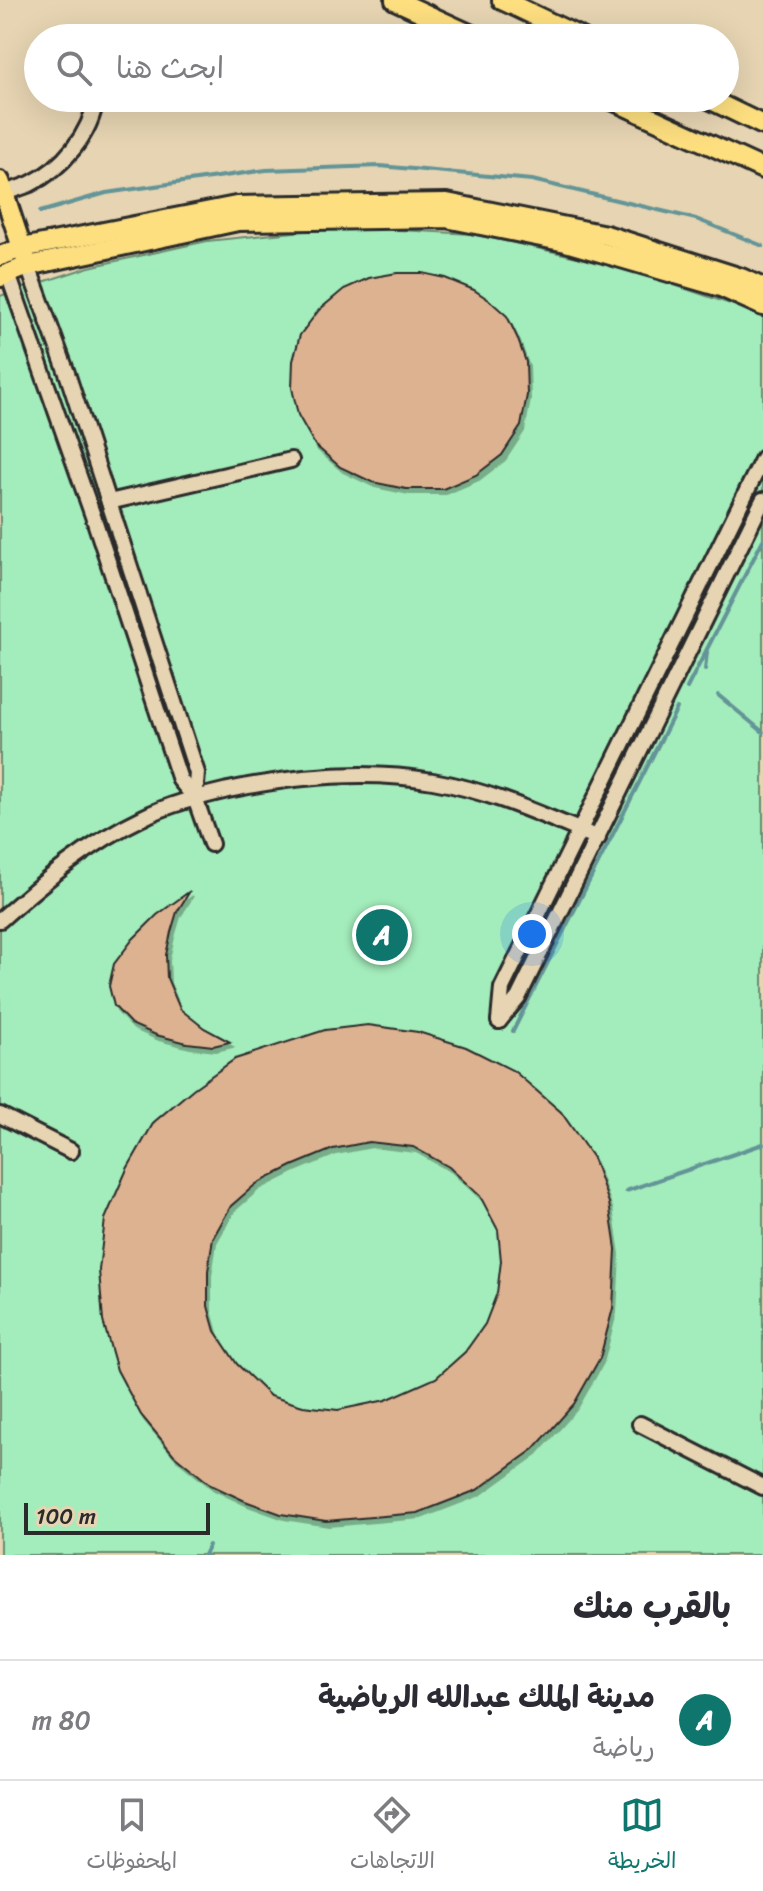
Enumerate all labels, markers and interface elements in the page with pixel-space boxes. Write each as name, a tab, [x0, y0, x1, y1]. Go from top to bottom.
search box	[24, 24, 739, 112]
text: ابحث هنا	[116, 41, 224, 95]
icon: search	[52, 46, 96, 90]
pin: A	[356, 905, 408, 965]
your location	[512, 914, 552, 954]
text: 100 m	[36, 1497, 96, 1536]
scale bar	[24, 1499, 210, 1535]
text: بالقرب منك	[573, 1577, 731, 1637]
text: مدينة الملك عبدالله الرياضية	[318, 1670, 655, 1724]
text: 80 m	[32, 1697, 91, 1743]
text: A	[696, 1697, 714, 1743]
text: رياضة	[593, 1724, 655, 1770]
tab: المحفوظات	[86, 1793, 177, 1880]
tab: الاتجاهات	[350, 1793, 435, 1880]
tab: الخريطة	[608, 1793, 677, 1880]

